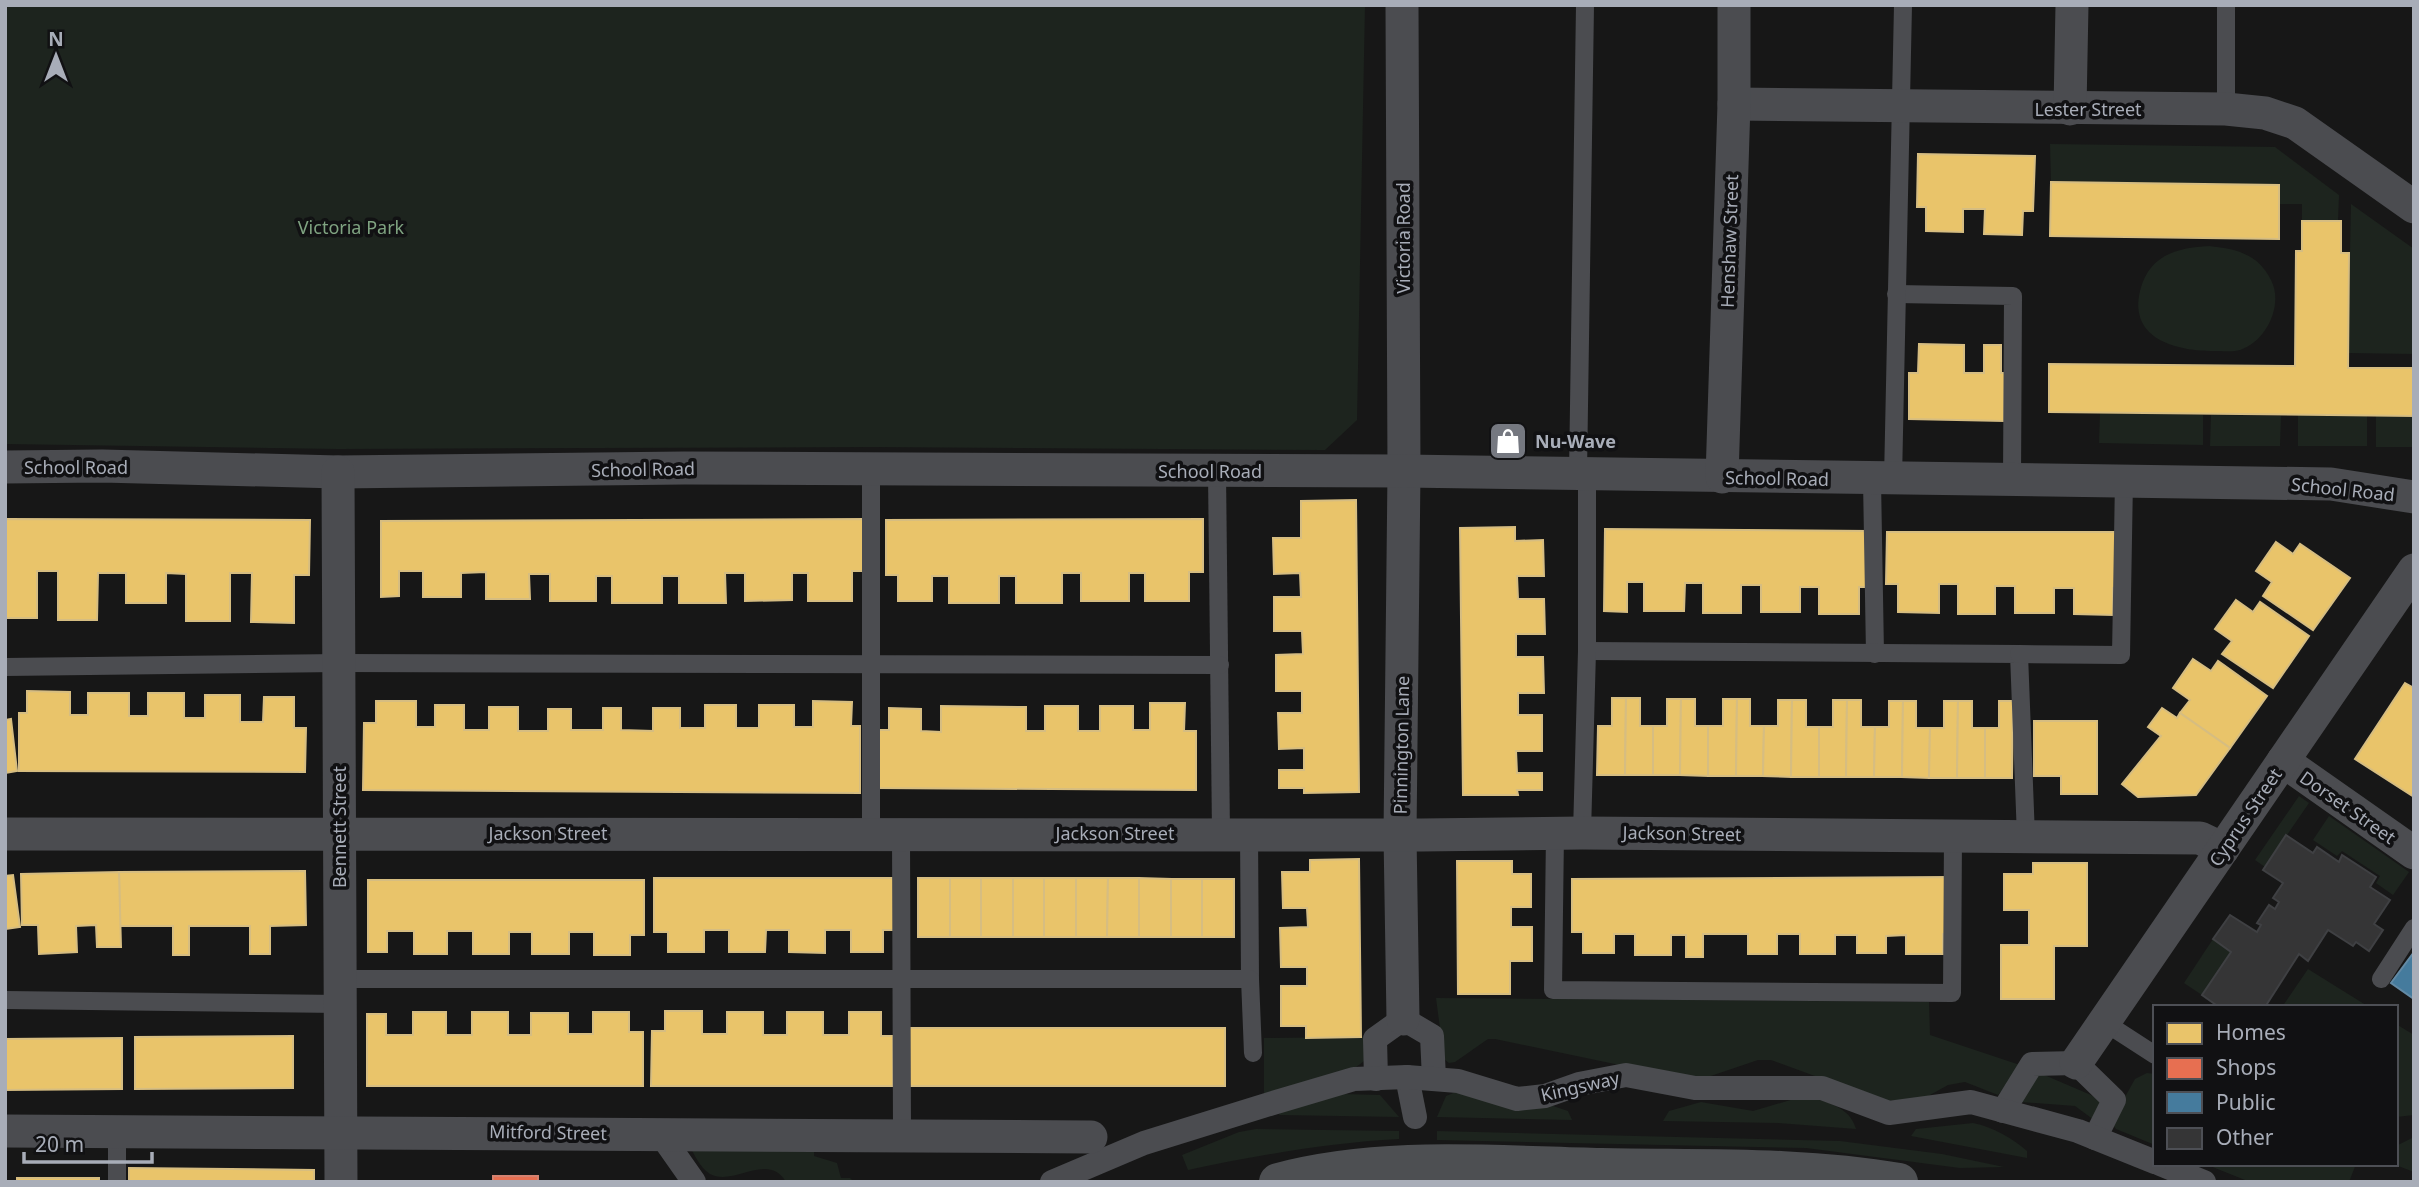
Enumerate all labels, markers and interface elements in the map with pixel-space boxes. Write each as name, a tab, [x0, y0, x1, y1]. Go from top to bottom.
north arrow	[21, 21, 91, 91]
text: N	[48, 26, 64, 52]
street label: Lester Street	[2034, 97, 2142, 121]
street label: Henshaw Street	[1715, 173, 1743, 308]
street label: Victoria Road	[1391, 182, 1415, 294]
park label: Victoria Park	[298, 215, 405, 239]
shop icon: Nu-Wave	[1487, 420, 1529, 462]
place label: Nu-Wave	[1535, 429, 1616, 453]
street label: School Road	[24, 455, 128, 479]
street label: School Road	[591, 456, 695, 482]
street label: School Road	[1158, 459, 1262, 483]
street label: School Road	[1725, 465, 1829, 491]
street label: School Road	[2290, 472, 2396, 506]
street label: Pinnington Lane	[1388, 675, 1414, 815]
street label: Cyprus Street	[2203, 763, 2287, 871]
street label: Bennett Street	[327, 765, 351, 888]
street label: Dorset Street	[2295, 765, 2401, 849]
street label: Jackson Street	[1620, 820, 1742, 846]
street label: Jackson Street	[487, 821, 608, 845]
street label: Jackson Street	[1054, 821, 1175, 845]
legend	[2153, 1005, 2398, 1166]
text: Homes	[2216, 1018, 2286, 1046]
text: Shops	[2216, 1053, 2276, 1081]
street label: Kingsway	[1538, 1065, 1622, 1107]
text: Public	[2216, 1088, 2276, 1116]
street label: Mitford Street	[489, 1119, 608, 1145]
scale bar	[24, 1120, 152, 1164]
text: Other	[2216, 1123, 2274, 1151]
text: 20 m	[35, 1130, 84, 1158]

